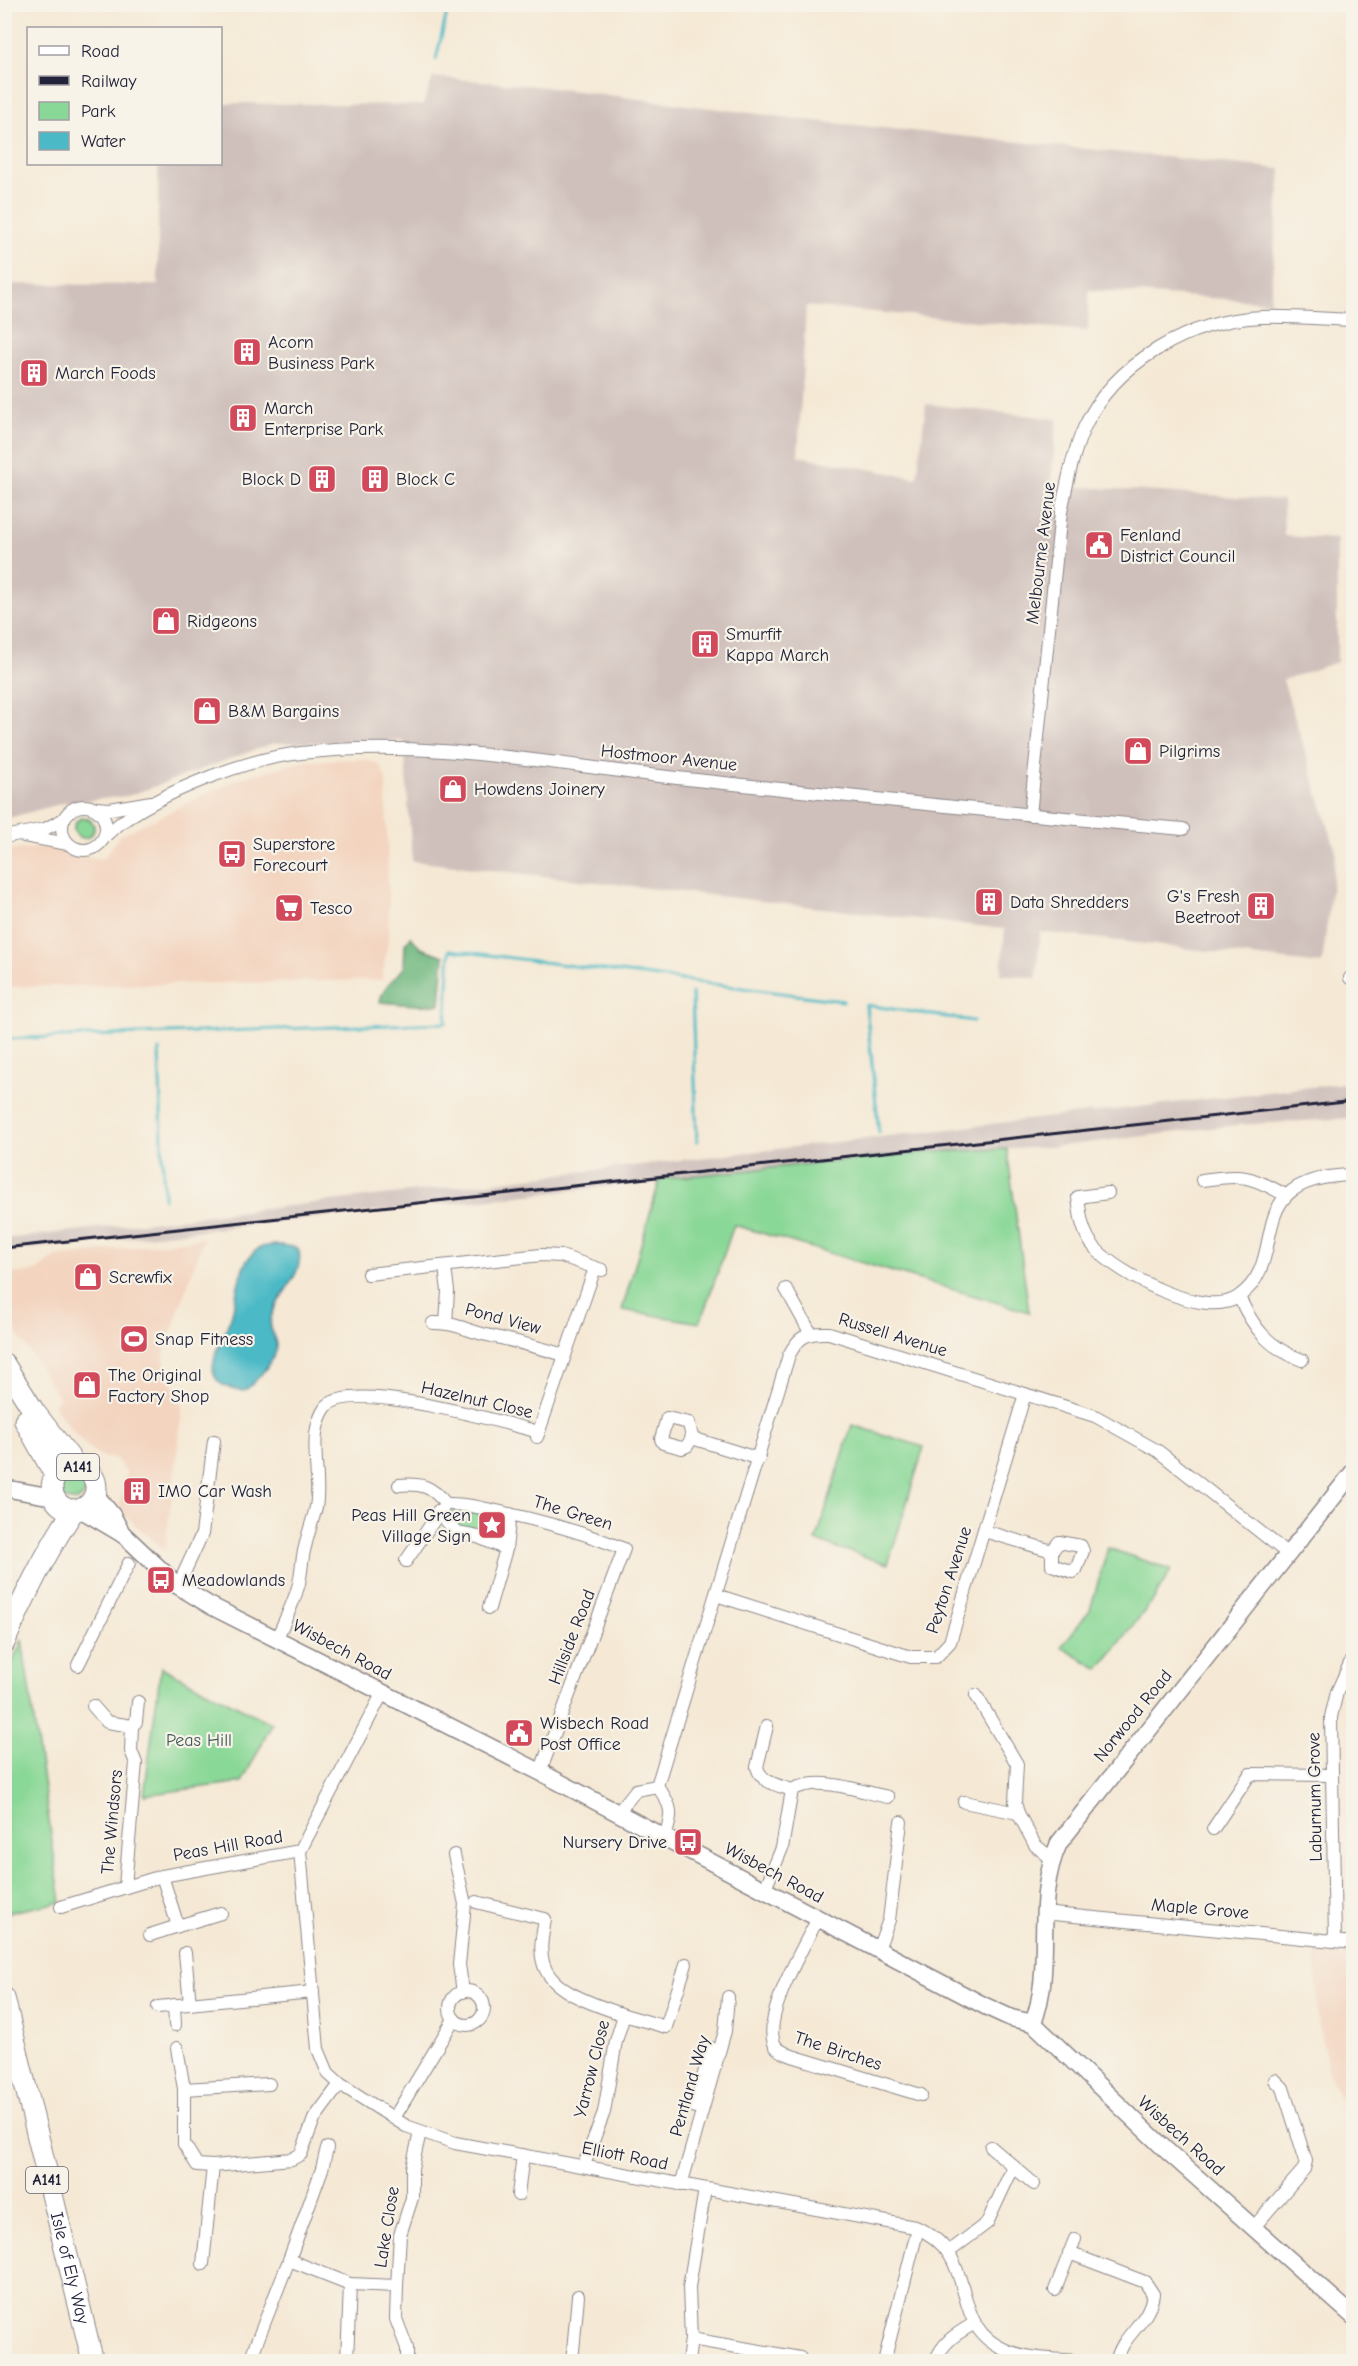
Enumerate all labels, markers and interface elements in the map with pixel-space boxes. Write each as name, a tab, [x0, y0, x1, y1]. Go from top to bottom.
legend	[27, 27, 222, 165]
text: Road	[81, 41, 120, 62]
text: Railway	[81, 71, 138, 92]
text: Park	[81, 101, 116, 122]
text: Water	[81, 131, 126, 152]
place label: Acorn Business Park	[268, 332, 375, 374]
building icon: Acorn Business Park	[231, 336, 263, 368]
building icon: March Foods	[18, 357, 50, 389]
place label: March Foods	[55, 363, 156, 384]
place label: March Enterprise Park	[264, 398, 384, 440]
building icon: March Enterprise Park	[227, 402, 259, 434]
building icon: Block D	[306, 463, 338, 495]
building icon: Block C	[359, 463, 391, 495]
place label: Block D	[242, 469, 301, 490]
place label: Block C	[396, 469, 455, 490]
street label: Melbourne Avenue	[1022, 481, 1060, 625]
place label: Fenland District Council	[1120, 525, 1236, 567]
public building icon: Fenland District Council	[1083, 529, 1115, 561]
shop icon: Ridgeons	[150, 605, 182, 637]
place label: Ridgeons	[187, 611, 257, 632]
place label: Smurfit Kappa March	[726, 624, 829, 666]
building icon: Smurfit Kappa March	[689, 628, 721, 660]
shop icon: B&M Bargains	[191, 695, 223, 727]
place label: B&M Bargains	[228, 701, 339, 722]
shop icon: Pilgrims	[1122, 735, 1154, 767]
street label: Hostmoor Avenue	[600, 740, 738, 776]
place label: Pilgrims	[1159, 741, 1220, 762]
shop icon: Howdens Joinery	[437, 773, 469, 805]
place label: Howdens Joinery	[474, 779, 606, 800]
place label: Superstore Forecourt	[253, 834, 335, 876]
bus stop icon: Superstore Forecourt	[216, 838, 248, 870]
building icon: Data Shredders	[973, 886, 1005, 918]
place label: G's Fresh Beetroot	[1167, 886, 1241, 928]
building icon: G's Fresh Beetroot	[1245, 890, 1277, 922]
supermarket icon: Tesco	[273, 892, 305, 924]
place label: Data Shredders	[1010, 892, 1129, 913]
place label: Tesco	[310, 898, 353, 919]
shop icon: Screwfix	[72, 1261, 104, 1293]
place label: Screwfix	[109, 1267, 172, 1288]
street label: Pond View	[463, 1299, 544, 1339]
street label: Russell Avenue	[836, 1309, 950, 1361]
sports icon: Snap Fitness	[118, 1323, 150, 1355]
place label: Snap Fitness	[155, 1329, 253, 1350]
place label: The Original Factory Shop	[108, 1365, 209, 1407]
shop icon: The Original Factory Shop	[71, 1369, 103, 1401]
street label: Hazelnut Close	[419, 1377, 535, 1423]
road number: A141	[57, 1454, 99, 1480]
building icon: IMO Car Wash	[121, 1475, 153, 1507]
place label: IMO Car Wash	[158, 1481, 272, 1502]
street label: The Green	[531, 1491, 615, 1535]
place label: Peas Hill Green Village Sign	[351, 1505, 471, 1547]
place icon: Peas Hill Green Village Sign	[476, 1509, 508, 1541]
street label: Peyton Avenue	[922, 1524, 976, 1636]
bus stop icon: Meadowlands	[145, 1564, 177, 1596]
place label: Meadowlands	[182, 1570, 285, 1591]
street label: Hillside Road	[544, 1587, 600, 1687]
street label: Wisbech Road	[289, 1615, 395, 1685]
street label: Norwood Road	[1089, 1666, 1177, 1766]
place label: Wisbech Road Post Office	[540, 1713, 649, 1755]
public building icon: Wisbech Road Post Office	[503, 1717, 535, 1749]
park label: Peas Hill	[166, 1730, 232, 1751]
street label: Laburnum Grove	[1303, 1732, 1327, 1862]
street label: The Windsors	[97, 1769, 127, 1875]
street label: Peas Hill Road	[172, 1826, 284, 1866]
bus stop icon: Nursery Drive	[672, 1826, 704, 1858]
place label: Nursery Drive	[562, 1832, 667, 1853]
street label: Wisbech Road	[721, 1838, 827, 1908]
street label: Maple Grove	[1150, 1894, 1250, 1924]
street label: Yarrow Close	[570, 2018, 614, 2120]
street label: The Birches	[792, 2027, 884, 2075]
street label: Pentland Way	[666, 2032, 715, 2139]
street label: Wisbech Road	[1133, 2092, 1229, 2180]
street label: Elliott Road	[580, 2137, 670, 2175]
road number: A141	[26, 2167, 68, 2193]
street label: Lake Close	[370, 2185, 404, 2269]
street label: Isle of Ely Way	[46, 2210, 94, 2327]

